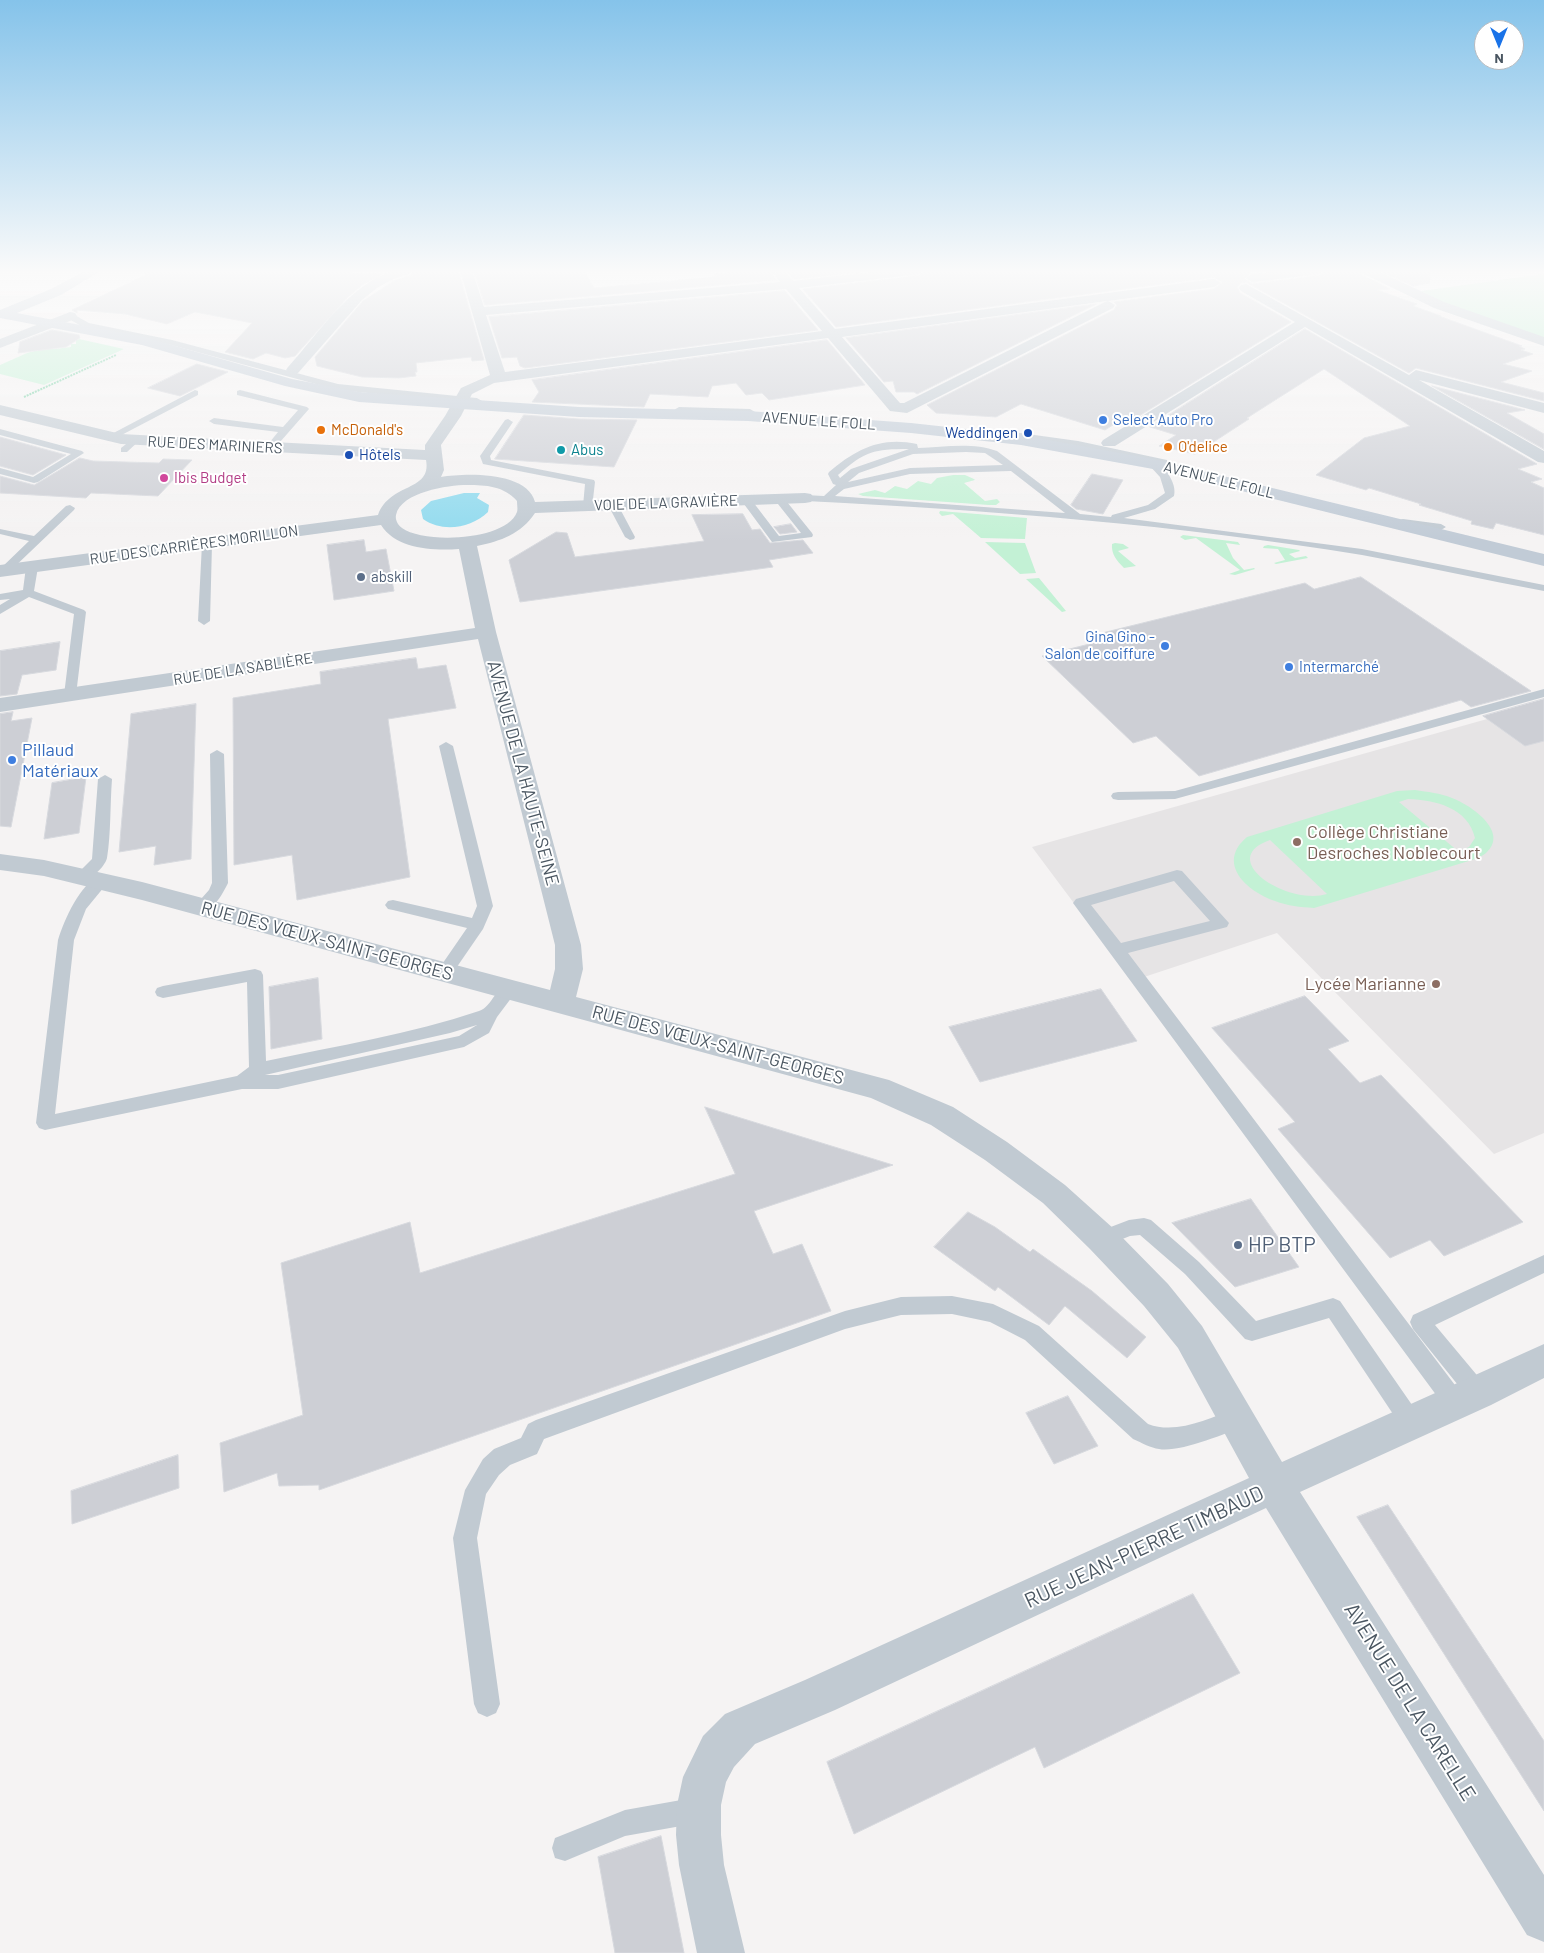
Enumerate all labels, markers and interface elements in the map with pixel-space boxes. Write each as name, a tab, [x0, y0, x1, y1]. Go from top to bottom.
north arrow	[1474, 20, 1524, 70]
text: N	[1494, 51, 1504, 68]
street label: AVENUE LE FOLL	[762, 408, 876, 434]
place label: Select Auto Pro	[1113, 411, 1213, 429]
marker: Select Auto Pro	[1097, 414, 1109, 426]
place label: McDonald's	[331, 421, 403, 439]
marker: McDonald's	[315, 424, 327, 436]
place label: Weddingen	[945, 424, 1018, 442]
marker: Weddingen	[1022, 427, 1034, 439]
street label: RUE DES MARINIERS	[147, 432, 283, 458]
place label: O'delice	[1178, 438, 1228, 456]
place label: Abus	[571, 441, 604, 459]
marker: O'delice	[1162, 441, 1174, 453]
marker: Abus	[555, 444, 567, 456]
place label: Hôtels	[359, 446, 401, 464]
marker: Hôtels	[343, 449, 355, 461]
street label: AVENUE LE FOLL	[1162, 458, 1276, 502]
place label: Ibis Budget	[174, 469, 247, 487]
marker: Ibis Budget	[158, 472, 170, 484]
street label: VOIE DE LA GRAVIÈRE	[594, 491, 738, 515]
street label: RUE DES CARRIÈRES MORILLON	[89, 521, 299, 569]
place label: abskill	[371, 568, 412, 586]
marker: abskill	[355, 571, 367, 583]
place label: Gina Gino - Salon de coiffure	[1045, 628, 1155, 663]
marker: Gina Gino - Salon de coiffure	[1159, 640, 1171, 652]
street label: RUE DE LA SABLIÈRE	[172, 649, 314, 689]
street label: AVENUE DE LA HAUTE-SEINE	[483, 658, 563, 888]
place label: Intermarché	[1299, 658, 1379, 676]
marker: Intermarché	[1283, 661, 1295, 673]
place label: Pillaud Matériaux	[22, 739, 98, 782]
marker: Pillaud Matériaux	[6, 754, 18, 766]
place label: Collège Christiane Desroches Noblecourt	[1307, 821, 1481, 864]
marker: Collège Christiane Desroches Noblecourt	[1291, 836, 1303, 848]
street label: RUE DES VŒUX-SAINT-GEORGES	[199, 897, 455, 985]
place label: Lycée Marianne	[1305, 973, 1426, 995]
marker: Lycée Marianne	[1430, 978, 1442, 990]
street label: RUE DES VŒUX-SAINT-GEORGES	[590, 1001, 846, 1089]
place label: HP BTP	[1248, 1232, 1316, 1258]
marker: HP BTP	[1232, 1239, 1244, 1251]
street label: RUE JEAN-PIERRE TIMBAUD	[1020, 1480, 1268, 1614]
street label: AVENUE DE LA CARELLE	[1339, 1598, 1481, 1806]

